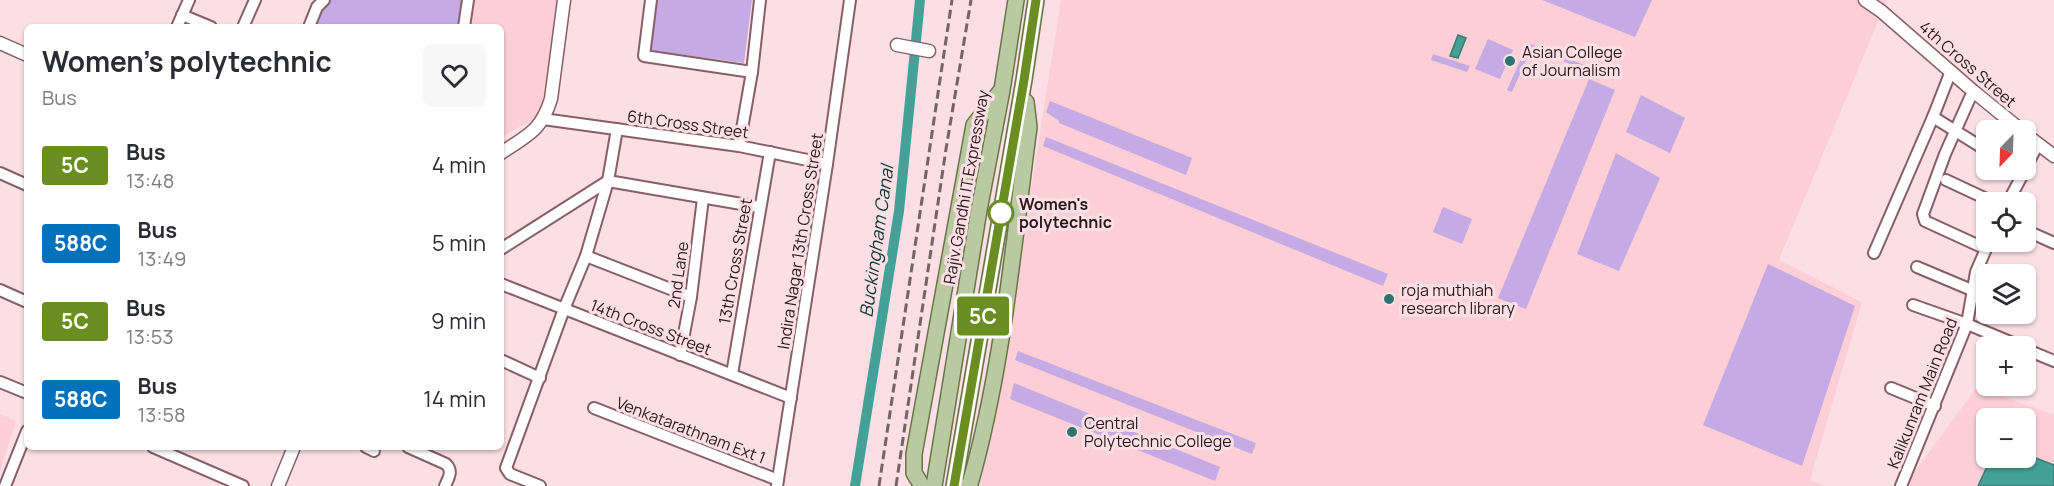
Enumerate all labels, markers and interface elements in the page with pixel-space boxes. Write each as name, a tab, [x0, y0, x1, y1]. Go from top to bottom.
street label: 4th Cross Street	[1915, 16, 2021, 112]
place label: Asian College of Journalism	[1522, 41, 1622, 81]
text: Women's polytechnic	[42, 42, 332, 80]
button: heart	[423, 44, 486, 107]
marker: Asian College of Journalism	[1503, 54, 1517, 68]
text: Bus	[42, 84, 77, 111]
street label: Rajiv Gandhi IT Expressway	[938, 88, 994, 286]
street label: 6th Cross Street	[626, 105, 750, 143]
north arrow	[1976, 120, 2036, 180]
map controls	[1976, 120, 2036, 468]
street label: Indira Nagar 13th Cross Street	[772, 131, 828, 351]
text: Bus	[126, 137, 166, 167]
text: 4 min	[432, 150, 486, 180]
text: 5C	[61, 151, 89, 179]
water label: Buckingham Canal	[853, 161, 899, 319]
text: 13:48	[126, 167, 174, 194]
button: locate	[1976, 192, 2036, 252]
place label: Women's polytechnic	[1019, 193, 1112, 233]
street label: 13th Cross Street	[713, 196, 757, 326]
marker: Women's polytechnic	[988, 200, 1014, 226]
text: Bus	[138, 215, 177, 245]
text: 5 min	[432, 228, 486, 258]
text: 588C	[54, 229, 108, 257]
street label: 2nd Lane	[662, 240, 694, 310]
text: 13:49	[138, 245, 186, 272]
button: layers	[1976, 264, 2036, 324]
place label: roja muthiah research library	[1401, 279, 1516, 319]
marker: roja muthiah research library	[1382, 292, 1396, 306]
text: Bus	[126, 293, 166, 323]
street label: 14th Cross Street	[587, 294, 715, 360]
line badge: 5C	[956, 296, 1010, 336]
text: 5C	[969, 302, 997, 330]
text: 9 min	[431, 306, 486, 336]
text: 5C	[61, 307, 89, 335]
street label: Kalikunram Main Road	[1882, 314, 1962, 472]
text: 13:53	[126, 323, 173, 350]
button: +	[1976, 336, 2036, 396]
text: Bus	[138, 371, 177, 401]
text: 14 min	[423, 384, 486, 414]
text: 588C	[54, 385, 108, 413]
street label: Venkatarathnam Ext 1	[613, 391, 769, 469]
text: 13:58	[138, 401, 186, 428]
button: −	[1976, 408, 2036, 468]
place label: Central Polytechnic College	[1084, 412, 1232, 452]
marker: Central Polytechnic College	[1065, 425, 1079, 439]

